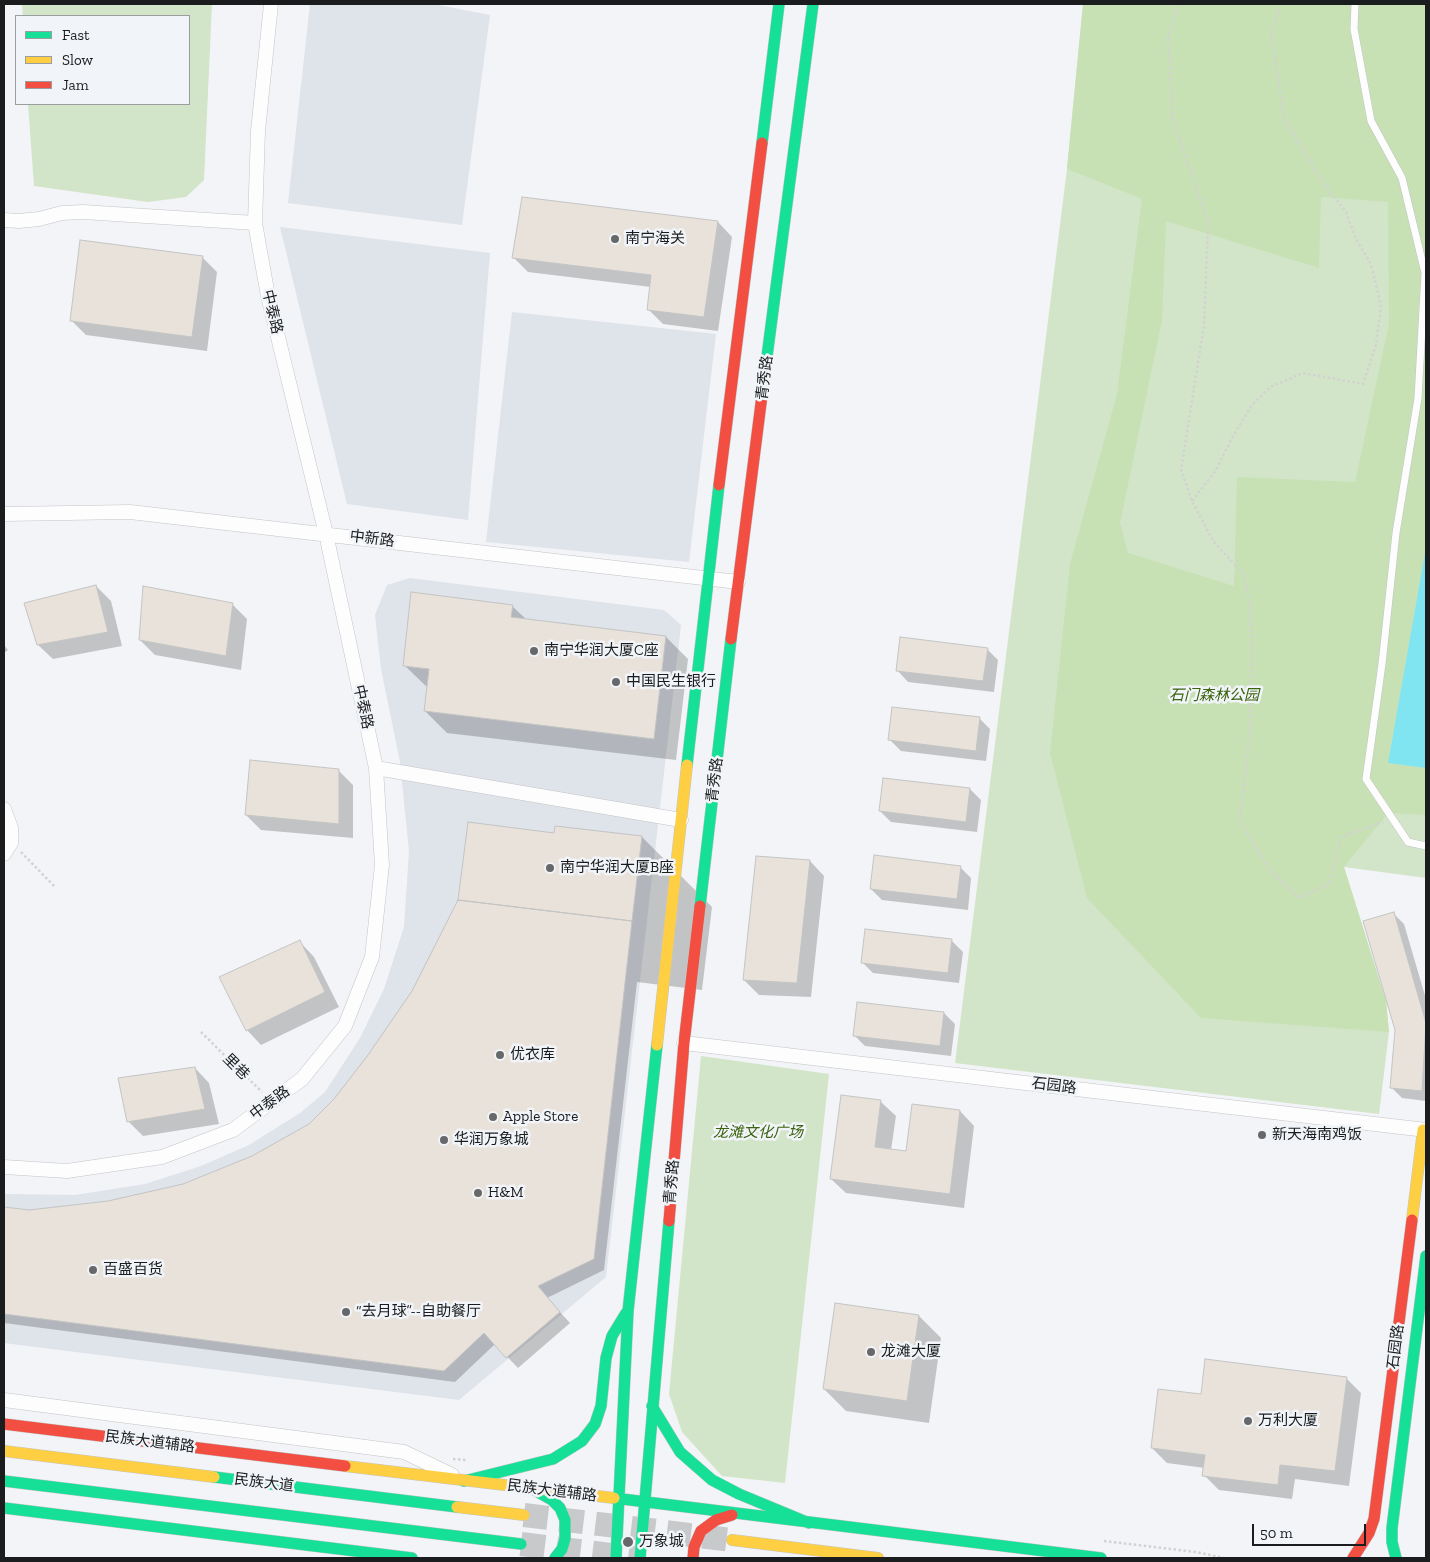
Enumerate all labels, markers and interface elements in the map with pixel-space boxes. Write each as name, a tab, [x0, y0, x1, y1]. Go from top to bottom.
legend	[15, 15, 190, 105]
text: Fast	[62, 26, 90, 44]
text: Slow	[62, 51, 93, 69]
text: Jam	[62, 76, 89, 94]
place label: 南宁海关	[625, 230, 685, 248]
marker: 南宁海关	[609, 233, 621, 245]
street label: 中泰路	[258, 288, 286, 336]
street label: 青秀路	[753, 355, 777, 401]
street label: 中新路	[349, 527, 395, 551]
place label: 南宁华润大厦C座	[544, 642, 659, 660]
marker: 南宁华润大厦C座	[528, 645, 540, 657]
place label: 中国民生银行	[626, 673, 716, 691]
marker: 中国民生银行	[610, 676, 622, 688]
street label: 中泰路	[350, 683, 376, 731]
park label: 石门森林公园	[1169, 687, 1259, 705]
street label: 青秀路	[703, 757, 727, 803]
place label: 南宁华润大厦B座	[560, 859, 674, 877]
marker: 南宁华润大厦B座	[544, 862, 556, 874]
place label: 优衣库	[510, 1046, 555, 1064]
marker: 优衣库	[494, 1049, 506, 1061]
street label: 里巷	[219, 1050, 253, 1084]
street label: 石园路	[1031, 1074, 1077, 1098]
street label: 中泰路	[247, 1082, 293, 1124]
place label: Apple Store	[503, 1108, 578, 1126]
marker: Apple Store	[487, 1111, 499, 1123]
park label: 龙滩文化广场	[713, 1124, 803, 1142]
place label: 新天海南鸡饭	[1272, 1126, 1362, 1144]
marker: 新天海南鸡饭	[1256, 1129, 1268, 1141]
place label: 华润万象城	[454, 1131, 529, 1149]
marker: 华润万象城	[438, 1134, 450, 1146]
street label: 青秀路	[661, 1159, 683, 1205]
place label: H&M	[488, 1184, 524, 1202]
marker: H&M	[472, 1187, 484, 1199]
place label: 百盛百货	[103, 1261, 163, 1279]
marker: 百盛百货	[87, 1264, 99, 1276]
place label: “去月球”--自助餐厅	[356, 1303, 481, 1321]
marker: “去月球”--自助餐厅	[340, 1306, 352, 1318]
street label: 石园路	[1384, 1324, 1408, 1370]
place label: 龙滩大厦	[881, 1343, 941, 1361]
marker: 龙滩大厦	[865, 1346, 877, 1358]
place label: 万利大厦	[1258, 1412, 1318, 1430]
marker: 万利大厦	[1242, 1415, 1254, 1427]
street label: 民族大道辅路	[104, 1428, 196, 1456]
street label: 民族大道	[233, 1470, 295, 1496]
street label: 民族大道辅路	[506, 1477, 598, 1505]
scale bar	[1255, 1514, 1369, 1546]
text: 50 m	[1260, 1524, 1293, 1542]
place label: 万象城	[639, 1533, 684, 1551]
marker: 万象城	[621, 1535, 635, 1549]

